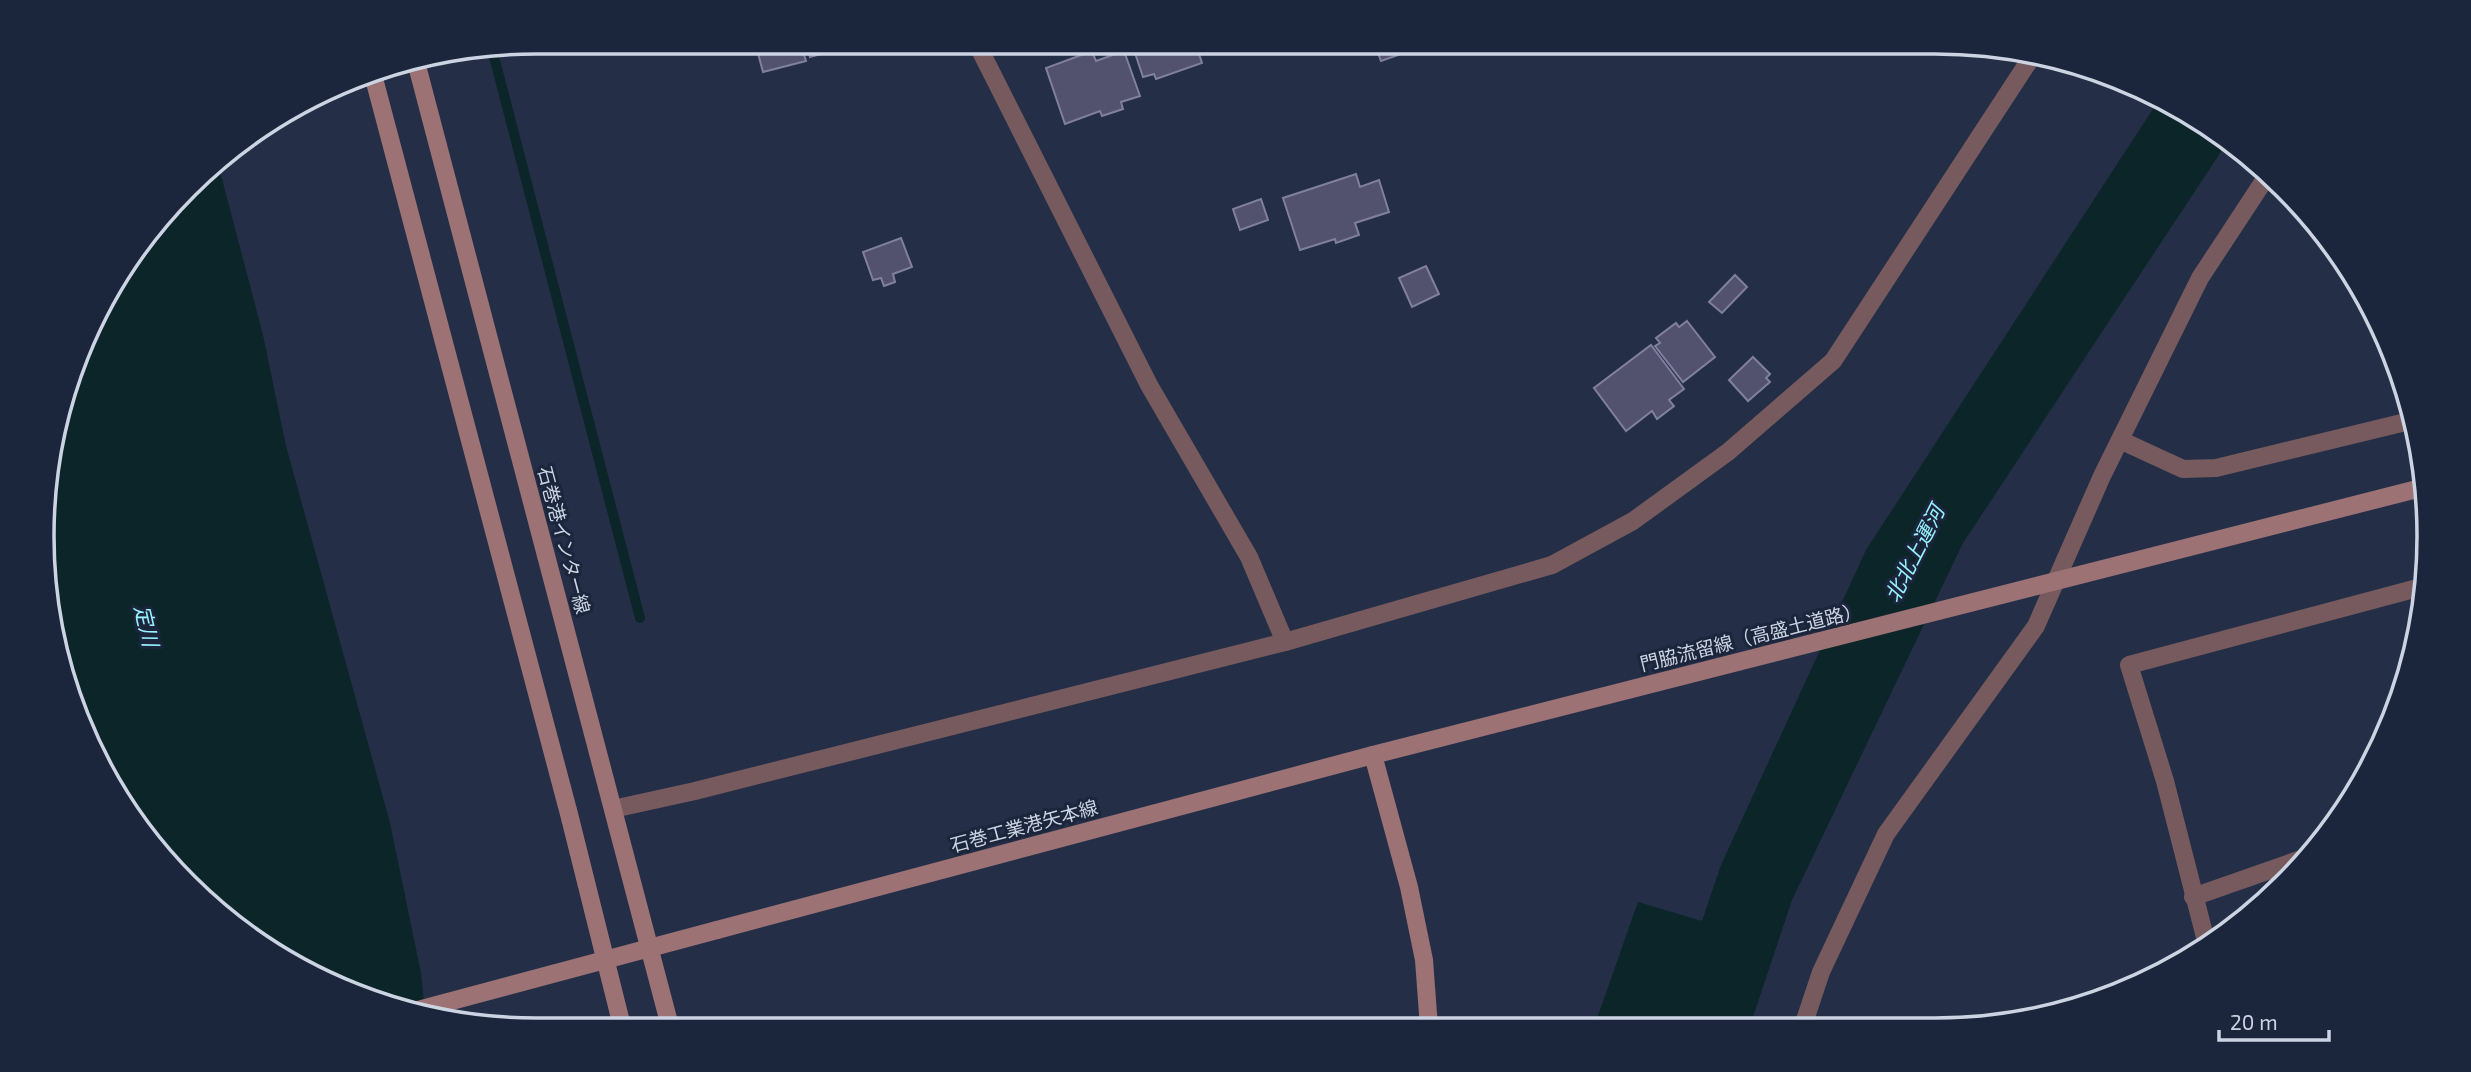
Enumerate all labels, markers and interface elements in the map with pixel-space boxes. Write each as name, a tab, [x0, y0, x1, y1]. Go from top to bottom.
street label: 石巻港インター線	[534, 463, 595, 616]
water label: 北北上運河	[1879, 497, 1950, 606]
street label: 門脇流留線（高盛土道路）	[1637, 598, 1864, 675]
water label: 定川	[131, 602, 165, 651]
street label: 石巻工業港矢本線	[947, 795, 1100, 856]
scale bar	[2219, 998, 2329, 1042]
text: 20 m	[2230, 1009, 2278, 1034]

